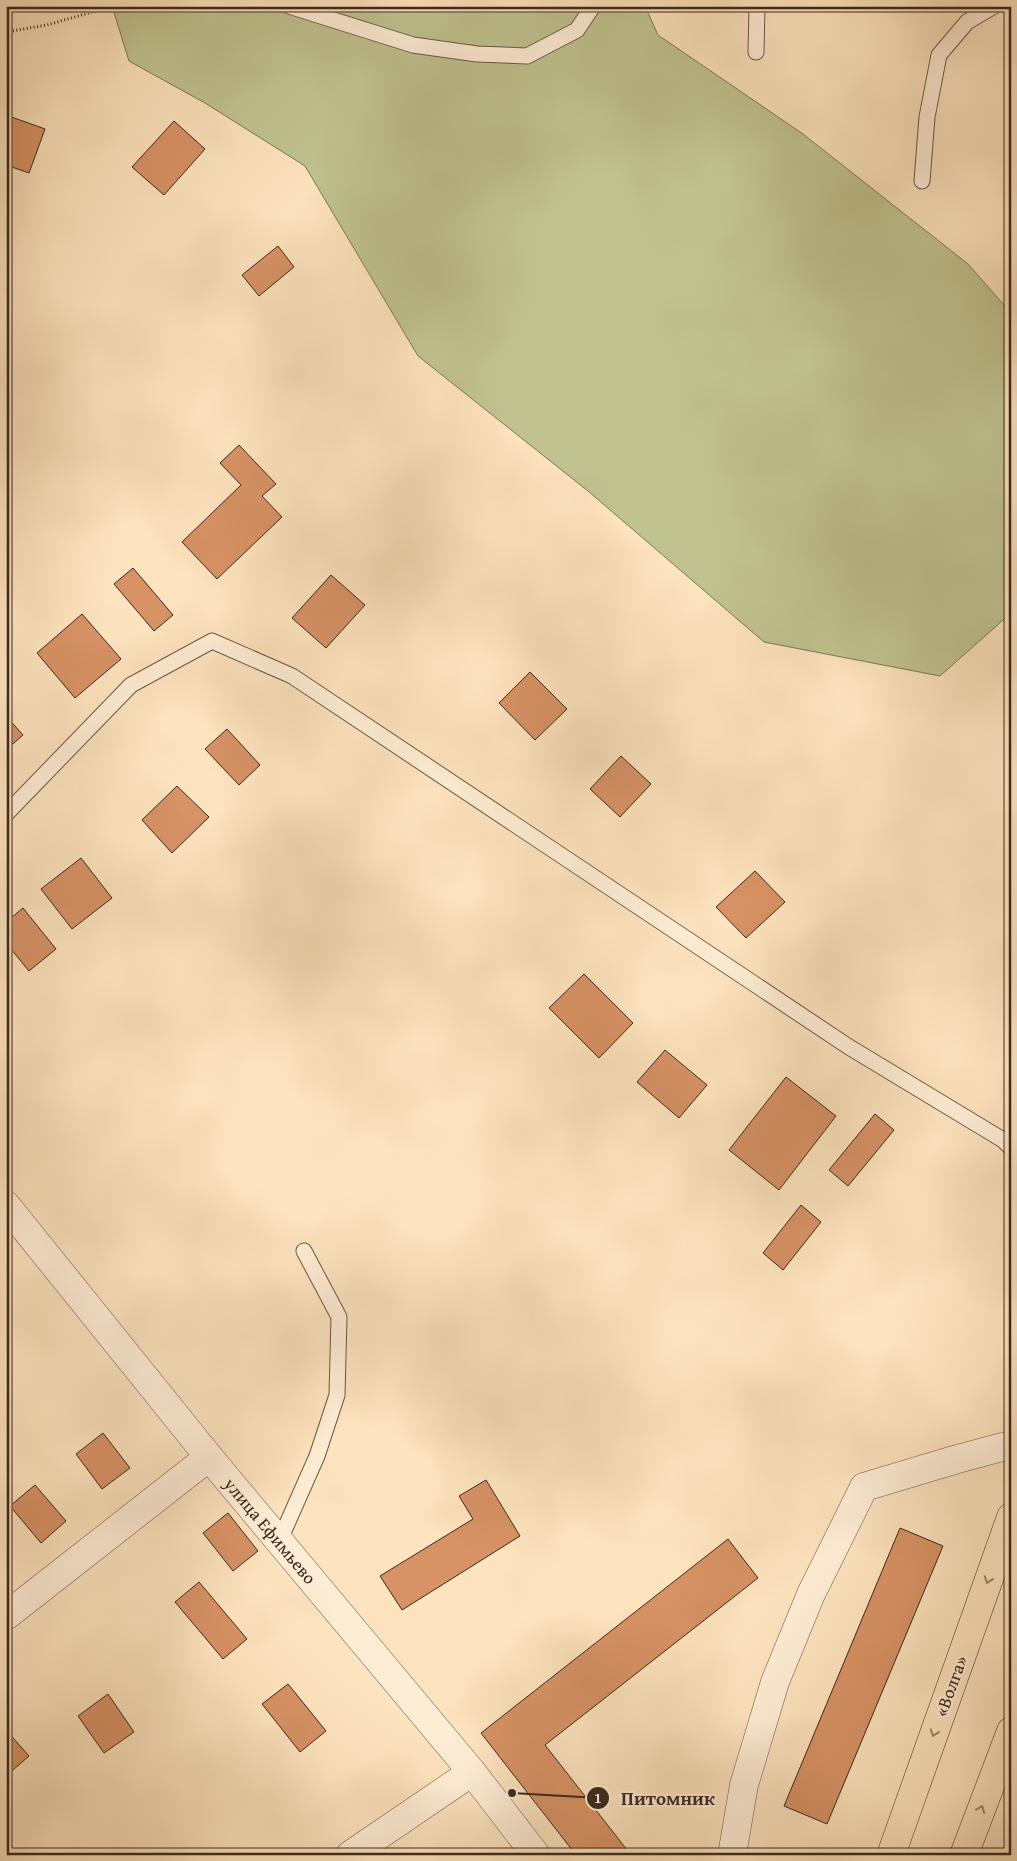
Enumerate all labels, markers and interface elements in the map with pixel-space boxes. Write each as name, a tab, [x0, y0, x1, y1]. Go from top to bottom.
street label: улица Ефимьево	[217, 1471, 323, 1590]
one-way arrow	[984, 1575, 994, 1584]
street label: «Волга»	[927, 1651, 974, 1720]
one-way arrow	[930, 1728, 940, 1737]
callout: Питомник	[586, 1781, 725, 1815]
text: Питомник	[621, 1784, 715, 1812]
text: 1	[594, 1787, 602, 1808]
one-way arrow	[975, 1805, 985, 1814]

